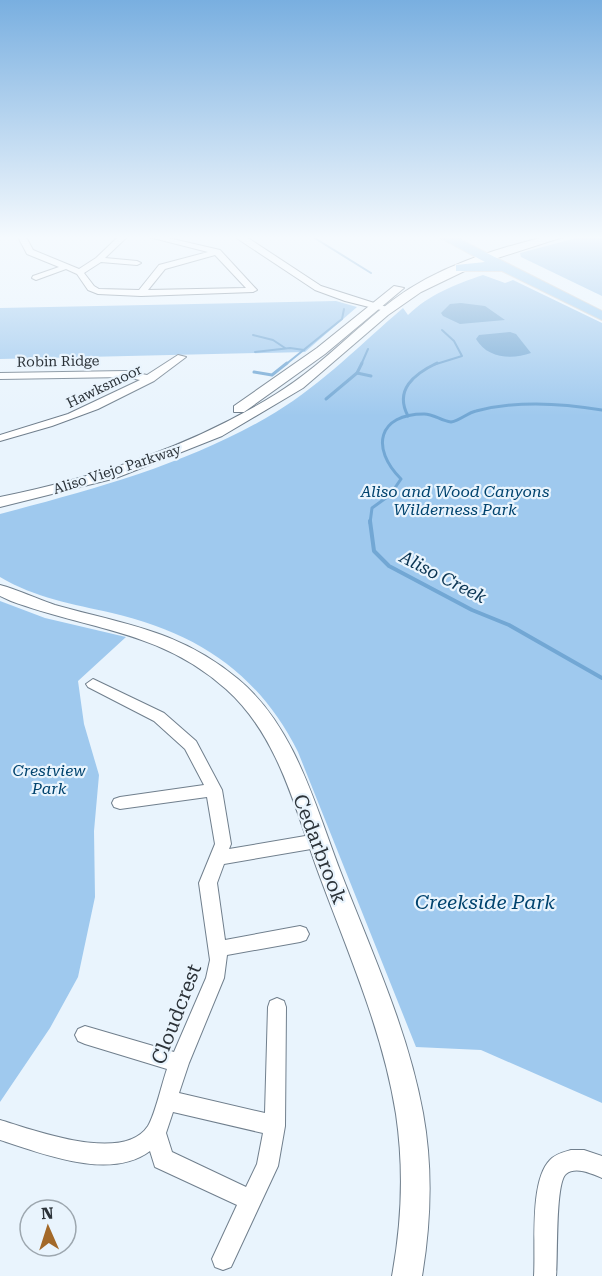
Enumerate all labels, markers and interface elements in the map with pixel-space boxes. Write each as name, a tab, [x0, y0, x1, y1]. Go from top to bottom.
street label: Robin Ridge	[17, 352, 100, 370]
street label: Hawksmoor	[64, 361, 144, 411]
street label: Aliso Viejo Parkway	[51, 441, 184, 497]
park label: Aliso and Wood Canyons Wilderness Park	[360, 482, 549, 519]
water label: Aliso Creek	[396, 545, 490, 607]
park label: Crestview Park	[12, 761, 86, 798]
street label: Cedarbrook	[288, 791, 352, 908]
park label: Creekside Park	[415, 890, 555, 914]
street label: Cloudcrest	[146, 960, 206, 1067]
north arrow	[18, 1198, 78, 1258]
text: N	[41, 1204, 54, 1223]

